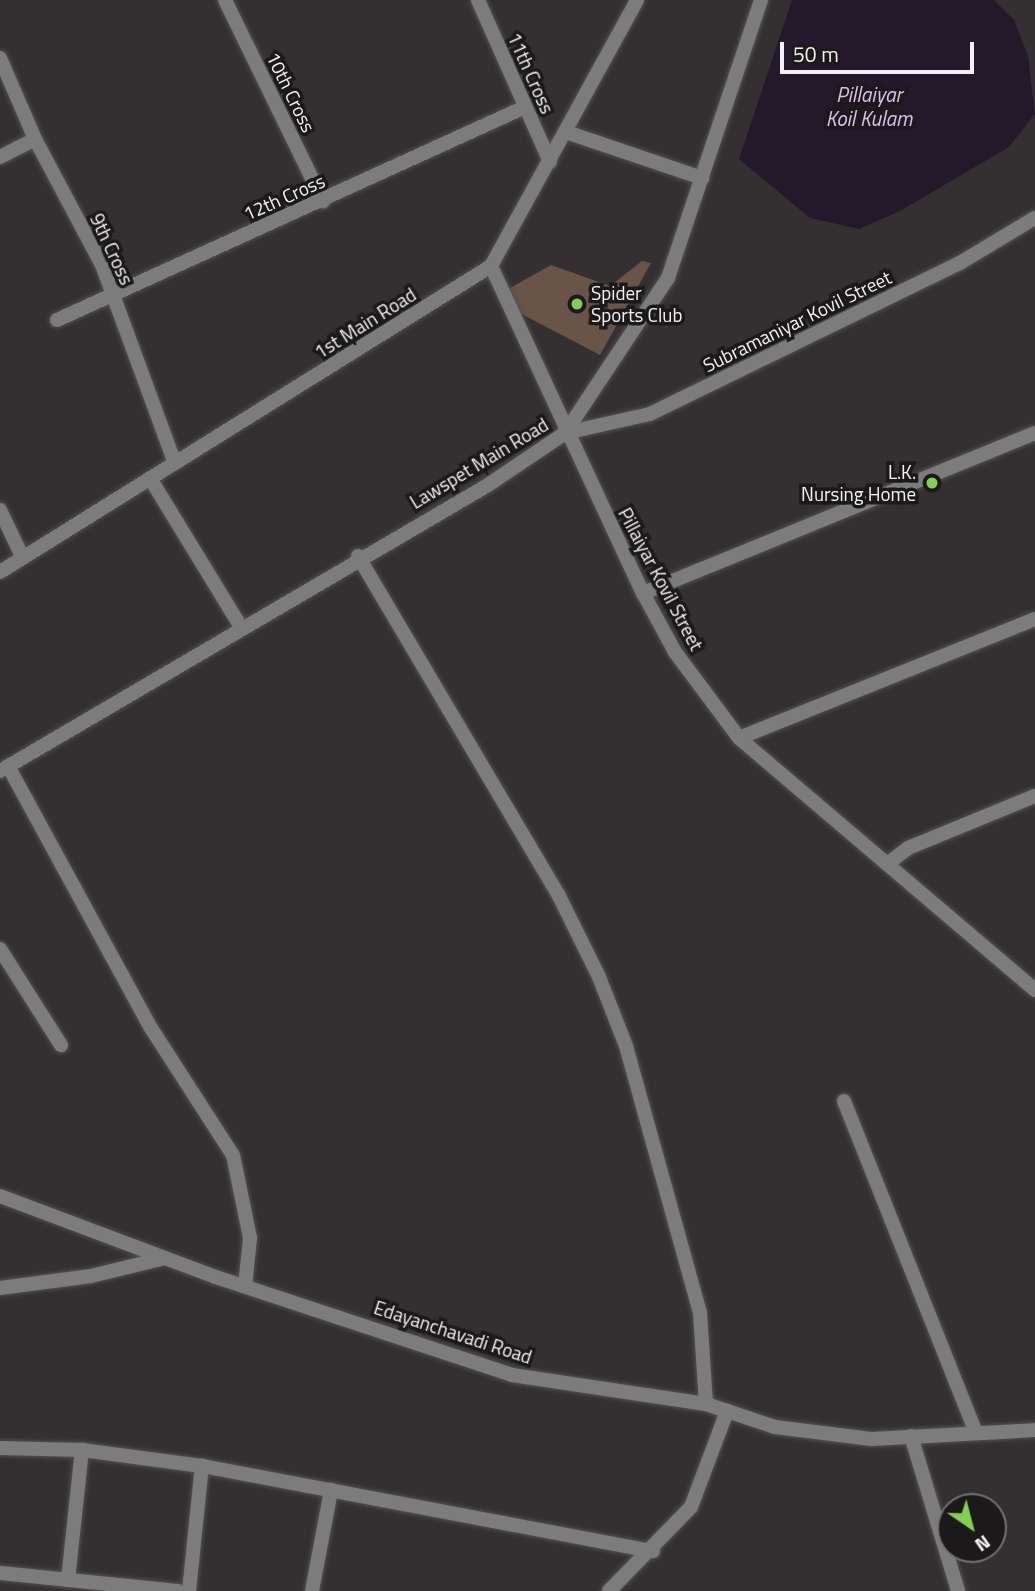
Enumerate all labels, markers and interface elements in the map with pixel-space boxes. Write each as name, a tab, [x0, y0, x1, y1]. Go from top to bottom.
scale bar	[783, 28, 977, 72]
street label: 11th Cross	[503, 29, 559, 117]
text: 50 m	[793, 38, 839, 70]
street label: 10th Cross	[262, 48, 320, 136]
water label: Pillaiyar Koil Kulam	[826, 81, 912, 131]
street label: 12th Cross	[240, 169, 328, 225]
street label: 9th Cross	[86, 210, 138, 288]
street label: Subramaniyar Kovil Street	[699, 265, 895, 377]
place label: Spider Sports Club	[591, 282, 682, 326]
street label: 1st Main Road	[310, 283, 420, 363]
marker: Spider Sports Club	[569, 296, 585, 312]
street label: Lawspet Main Road	[406, 413, 552, 513]
place label: L.K. Nursing Home	[801, 461, 916, 505]
marker: L.K. Nursing Home	[922, 473, 942, 493]
street label: Pillaiyar Kovil Street	[614, 504, 708, 654]
street label: Edayanchavadi Road	[371, 1296, 535, 1368]
north arrow	[937, 1493, 1007, 1563]
text: N	[969, 1528, 997, 1560]

